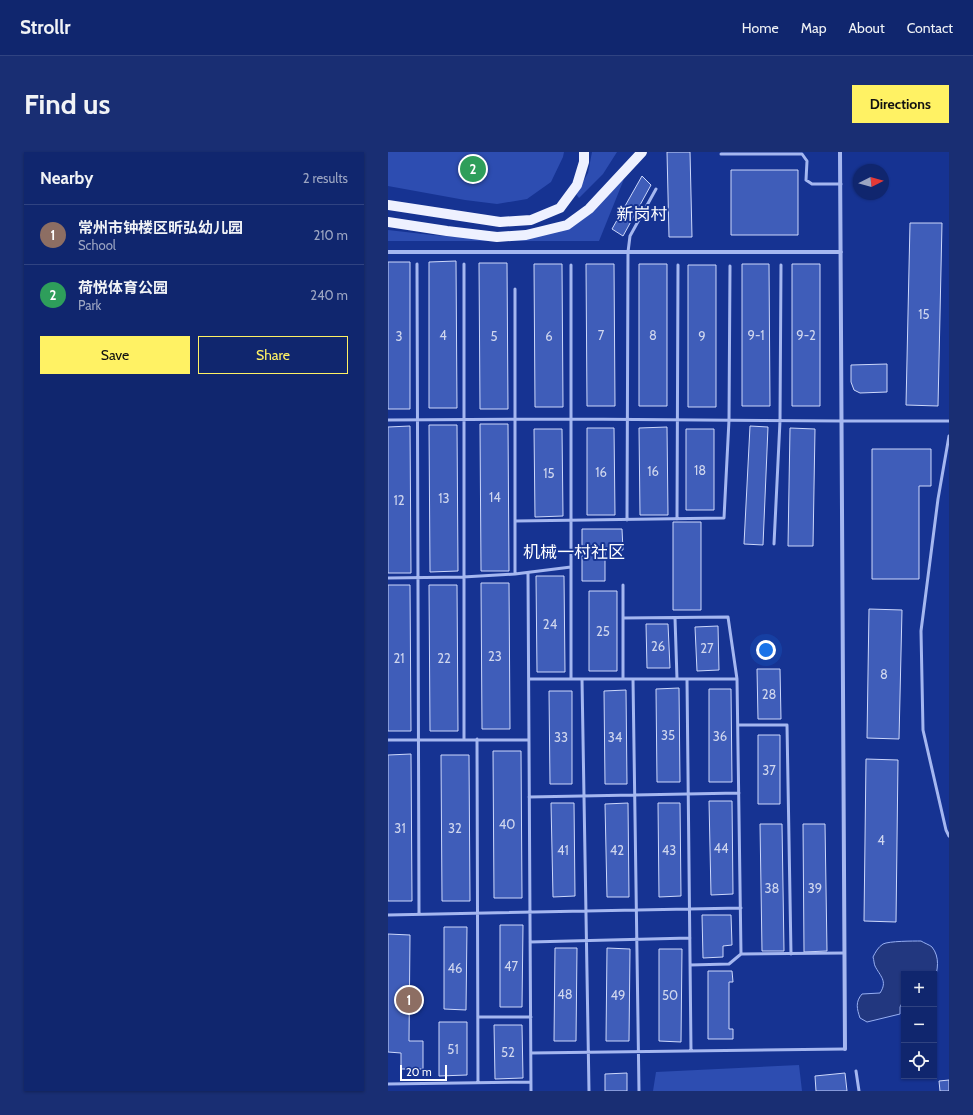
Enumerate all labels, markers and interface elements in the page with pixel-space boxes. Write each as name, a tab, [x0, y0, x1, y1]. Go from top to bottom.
text: Strollr	[20, 16, 71, 39]
text: Home	[742, 19, 779, 37]
text: Map	[801, 19, 826, 37]
text: About	[848, 19, 885, 37]
text: Contact	[907, 19, 953, 37]
button: Directions	[852, 85, 949, 123]
text: Find us	[24, 87, 110, 121]
pin: 2	[460, 154, 486, 184]
north arrow	[853, 164, 889, 200]
text: Nearby	[40, 168, 93, 188]
text: 2 results	[303, 170, 348, 186]
district label: 新岗村	[617, 204, 668, 224]
text: 常州市钟楼区昕弘幼儿园	[78, 219, 243, 237]
text: 1	[51, 227, 55, 243]
text: 210 m	[314, 227, 348, 243]
text: School	[78, 237, 116, 253]
text: 荷悦体育公园	[78, 279, 168, 297]
text: 2	[50, 287, 56, 303]
text: 240 m	[310, 287, 348, 303]
text: Park	[78, 297, 101, 313]
house number: 15	[918, 306, 930, 322]
house number: 4	[439, 327, 447, 343]
house number: 7	[598, 327, 605, 343]
house number: 8	[649, 327, 657, 343]
house number: 9-1	[748, 327, 764, 343]
house number: 9-2	[796, 327, 816, 343]
house number: 3	[395, 328, 403, 344]
house number: 5	[490, 328, 498, 344]
house number: 6	[545, 328, 553, 344]
house number: 9	[698, 328, 706, 344]
button: Save	[40, 336, 190, 374]
button: Share	[198, 336, 348, 374]
house number: 18	[694, 462, 706, 478]
house number: 16	[647, 463, 659, 479]
house number: 16	[595, 464, 607, 480]
house number: 15	[543, 465, 555, 481]
house number: 14	[489, 489, 501, 505]
house number: 13	[438, 490, 450, 506]
house number: 12	[393, 492, 405, 508]
district label: 机械一村社区	[523, 542, 625, 562]
house number: 24	[543, 616, 558, 632]
house number: 25	[596, 623, 610, 639]
house number: 26	[651, 638, 665, 654]
house number: 27	[700, 640, 714, 656]
your location	[756, 640, 776, 660]
house number: 23	[488, 648, 502, 664]
house number: 21	[393, 650, 405, 666]
house number: 22	[437, 650, 451, 666]
house number: 8	[880, 666, 888, 682]
house number: 28	[762, 686, 776, 702]
house number: 35	[661, 727, 675, 743]
house number: 36	[713, 728, 727, 744]
house number: 33	[554, 729, 568, 745]
house number: 34	[608, 729, 623, 745]
house number: 37	[762, 762, 776, 778]
house number: 40	[499, 816, 515, 832]
house number: 31	[394, 820, 406, 836]
house number: 32	[448, 820, 462, 836]
house number: 4	[877, 832, 885, 848]
house number: 44	[713, 840, 729, 856]
house number: 41	[557, 842, 569, 858]
house number: 42	[610, 842, 624, 858]
house number: 43	[662, 842, 676, 858]
house number: 38	[765, 880, 780, 896]
house number: 39	[808, 880, 822, 896]
house number: 47	[504, 958, 518, 974]
house number: 46	[448, 960, 462, 976]
map controls	[901, 971, 937, 1079]
button: +	[901, 971, 937, 1007]
pin: 1	[396, 985, 422, 1015]
house number: 48	[557, 986, 573, 1002]
house number: 49	[611, 987, 625, 1003]
house number: 50	[662, 987, 678, 1003]
button: −	[901, 1007, 937, 1043]
house number: 51	[447, 1041, 459, 1057]
button: locate	[901, 1043, 937, 1079]
house number: 52	[501, 1044, 515, 1060]
scale bar	[400, 1063, 447, 1082]
text: 20 m	[406, 1065, 432, 1079]

